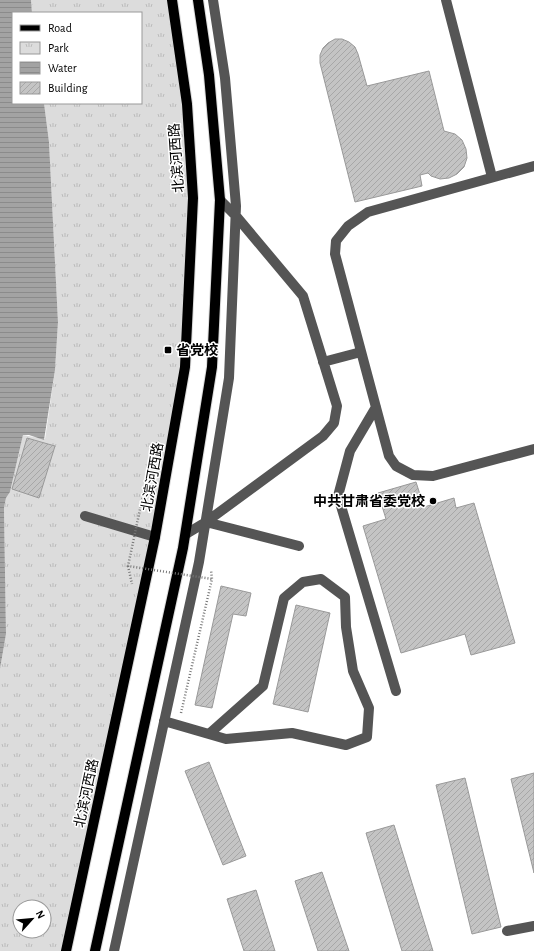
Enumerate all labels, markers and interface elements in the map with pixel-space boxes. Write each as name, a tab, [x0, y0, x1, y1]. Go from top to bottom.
legend	[12, 12, 142, 104]
text: Road	[48, 22, 72, 34]
text: Park	[48, 42, 69, 54]
text: Water	[48, 62, 77, 74]
text: Building	[48, 82, 88, 94]
street label: 北滨河西路	[166, 123, 186, 193]
place label: 省党校	[176, 342, 218, 358]
marker: 省党校	[163, 345, 173, 355]
street label: 北滨河西路	[138, 441, 166, 513]
place label: 中共甘肃省委党校	[313, 493, 425, 509]
marker: 中共甘肃省委党校	[428, 496, 438, 506]
street label: 北滨河西路	[71, 757, 101, 829]
north arrow	[12, 899, 52, 939]
text: N	[34, 909, 47, 921]

